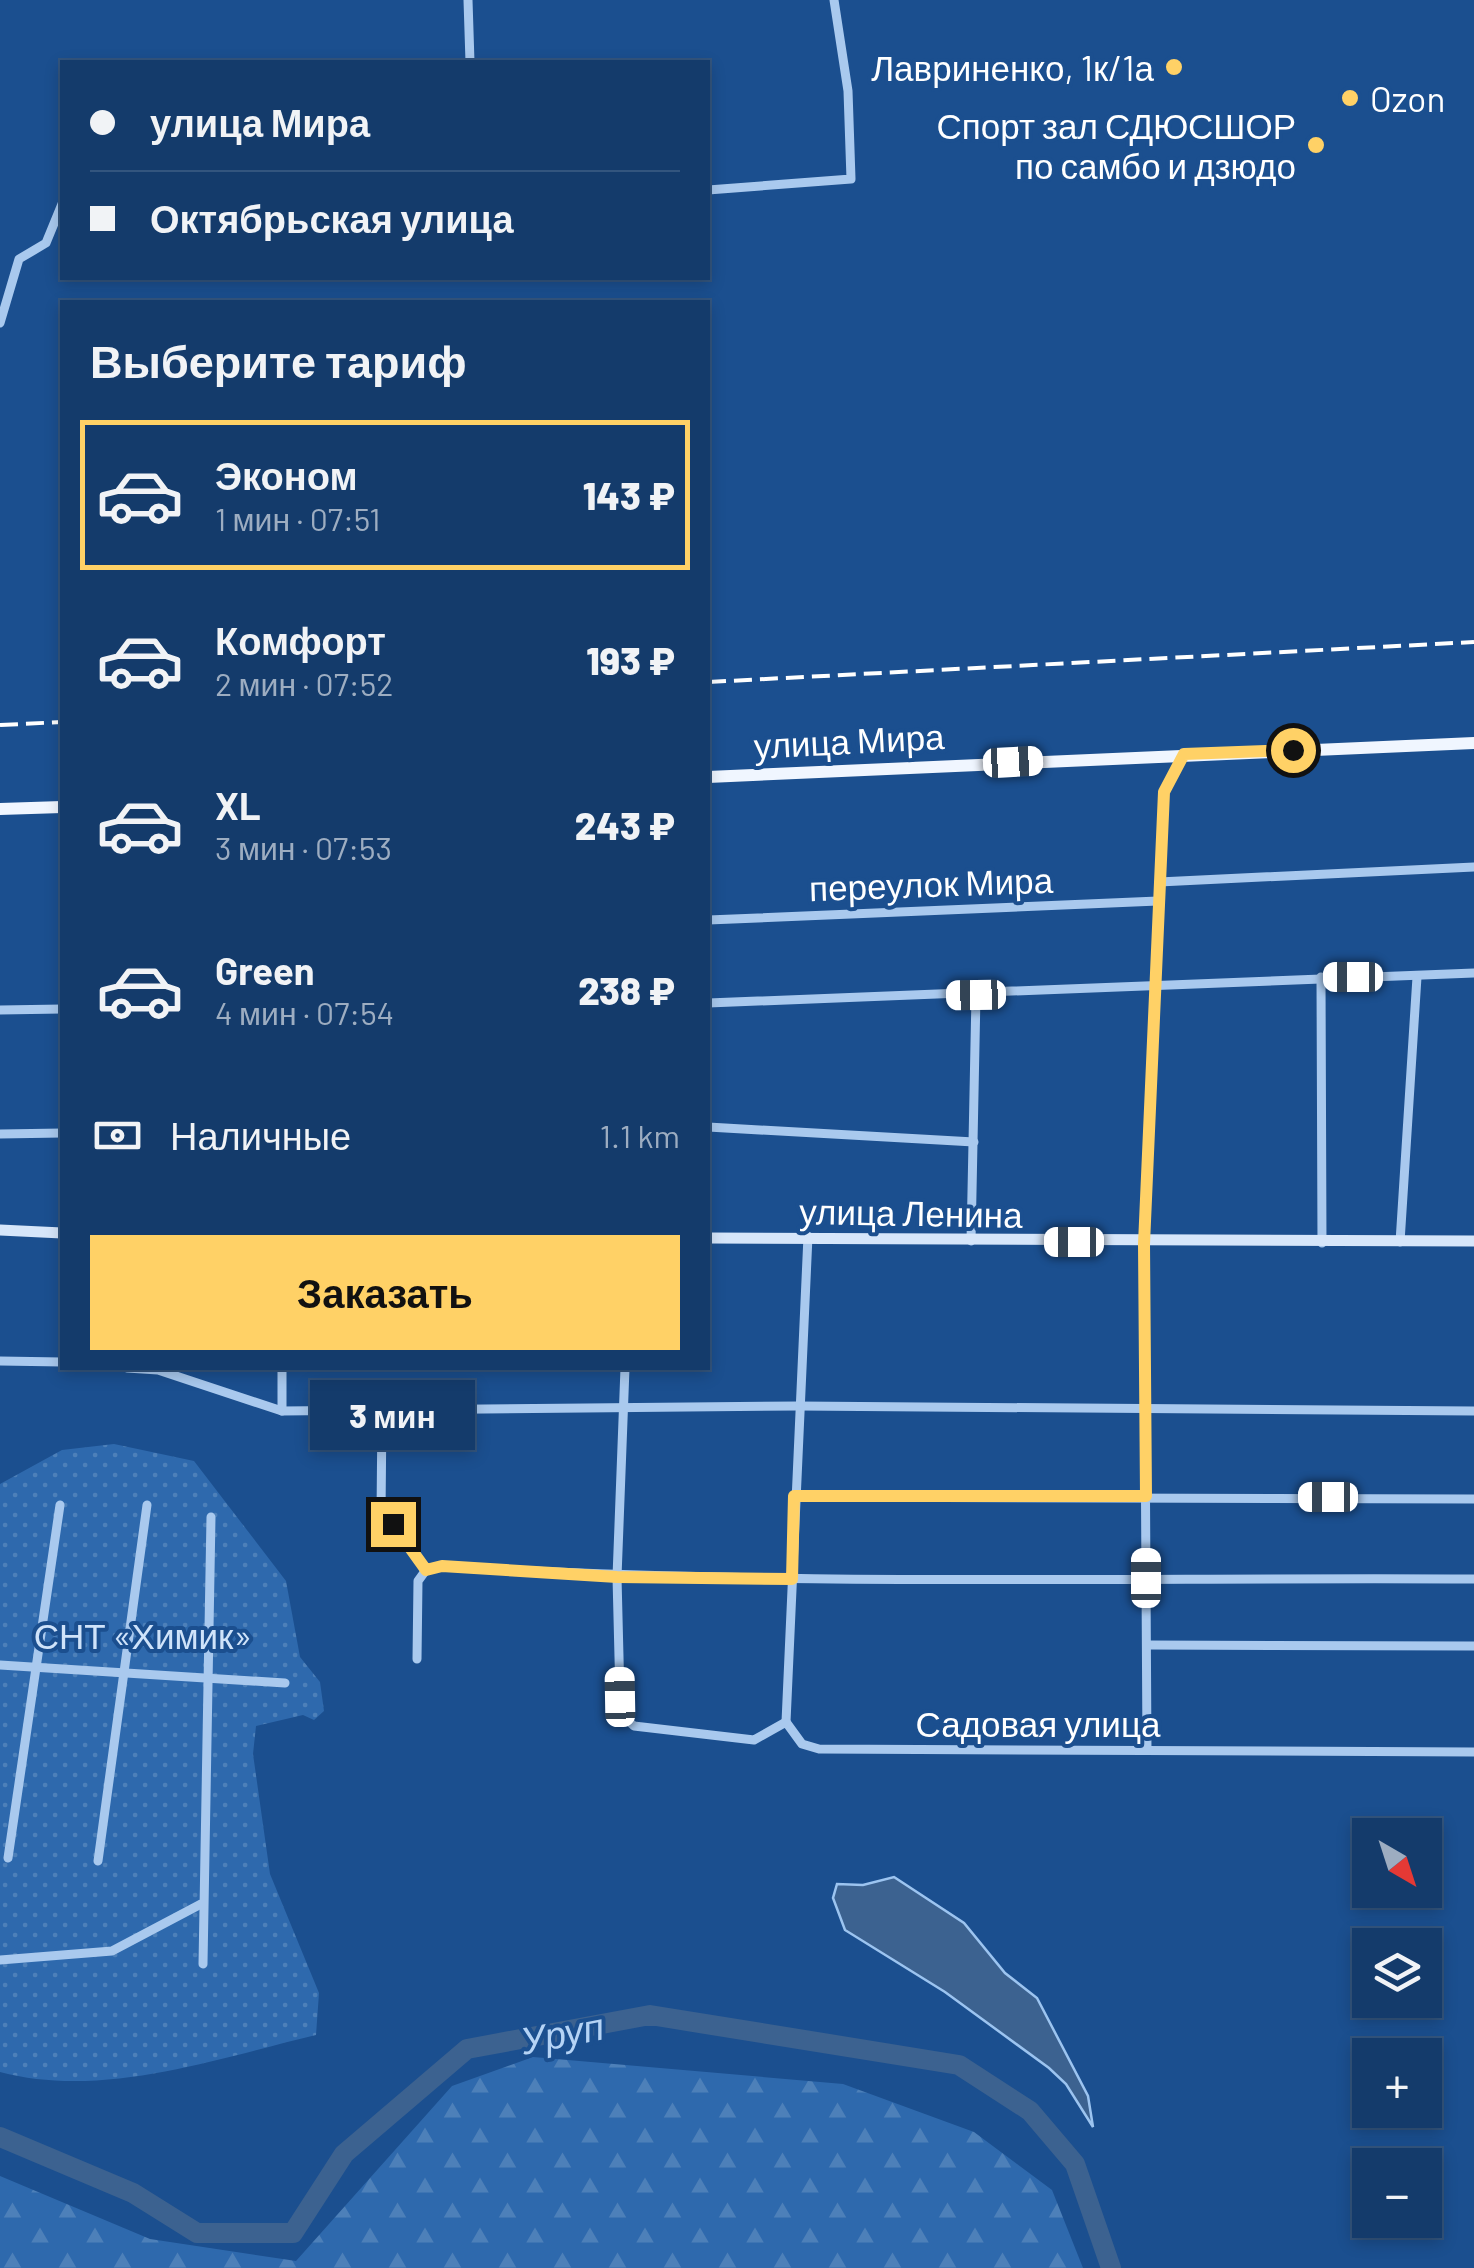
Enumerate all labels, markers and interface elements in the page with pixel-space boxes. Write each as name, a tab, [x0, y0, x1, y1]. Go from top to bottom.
place label: Лавриненко, 1к/1а	[871, 46, 1155, 88]
marker: Лавриненко, 1к/1а	[1163, 56, 1185, 78]
place label: Ozon	[1370, 77, 1445, 119]
marker: Ozon	[1339, 87, 1361, 109]
text: улица Мира	[150, 99, 370, 145]
place label: Спорт зал СДЮСШОР по самбо и дзюдо	[937, 104, 1296, 186]
marker: Спорт зал СДЮСШОР по самбо и дзюдо	[1305, 134, 1327, 156]
text: Октябрьская улица	[150, 195, 514, 241]
text: Выберите тариф	[90, 333, 467, 387]
icon: car	[95, 450, 185, 540]
text: Эконом	[215, 452, 358, 498]
text: 143 ₽	[583, 472, 675, 518]
text: 1 мин · 07:51	[215, 499, 380, 537]
icon: car	[95, 615, 185, 705]
text: Комфорт	[215, 617, 386, 663]
text: 193 ₽	[586, 637, 675, 683]
text: 2 мин · 07:52	[215, 664, 393, 702]
street label: улица Мира	[753, 714, 946, 766]
route start	[1271, 728, 1316, 773]
car	[982, 745, 1044, 779]
icon: car	[95, 780, 185, 870]
text: XL	[215, 782, 261, 828]
text: 243 ₽	[575, 802, 675, 848]
text: 3 мин · 07:53	[215, 828, 392, 866]
street label: переулок Мира	[808, 858, 1054, 908]
icon: car	[95, 945, 185, 1035]
text: Green	[215, 947, 315, 993]
car	[1323, 962, 1383, 992]
text: 238 ₽	[578, 967, 675, 1013]
car	[946, 979, 1006, 1011]
text: 4 мин · 07:54	[215, 993, 394, 1031]
icon: cash	[90, 1108, 145, 1163]
text: Наличные	[170, 1112, 351, 1158]
text: 1.1 km	[600, 1116, 680, 1154]
street label: улица Ленина	[799, 1189, 1024, 1235]
car	[1044, 1227, 1104, 1257]
button: Заказать	[90, 1235, 680, 1350]
callout: 3 мин	[310, 1379, 476, 1449]
text: 3 мин	[349, 1396, 436, 1434]
car	[1298, 1482, 1358, 1512]
route end	[371, 1502, 416, 1547]
car	[1131, 1548, 1161, 1608]
park label: СНТ «Химик»	[34, 1614, 252, 1656]
car	[604, 1667, 636, 1727]
street label: Садовая улица	[916, 1702, 1161, 1744]
north arrow	[1352, 1818, 1442, 1908]
map controls	[1352, 1818, 1442, 2238]
button: layers	[1352, 1928, 1442, 2018]
water label: Уруп	[516, 2001, 608, 2063]
button: +	[1352, 2038, 1442, 2128]
button: −	[1352, 2148, 1442, 2238]

